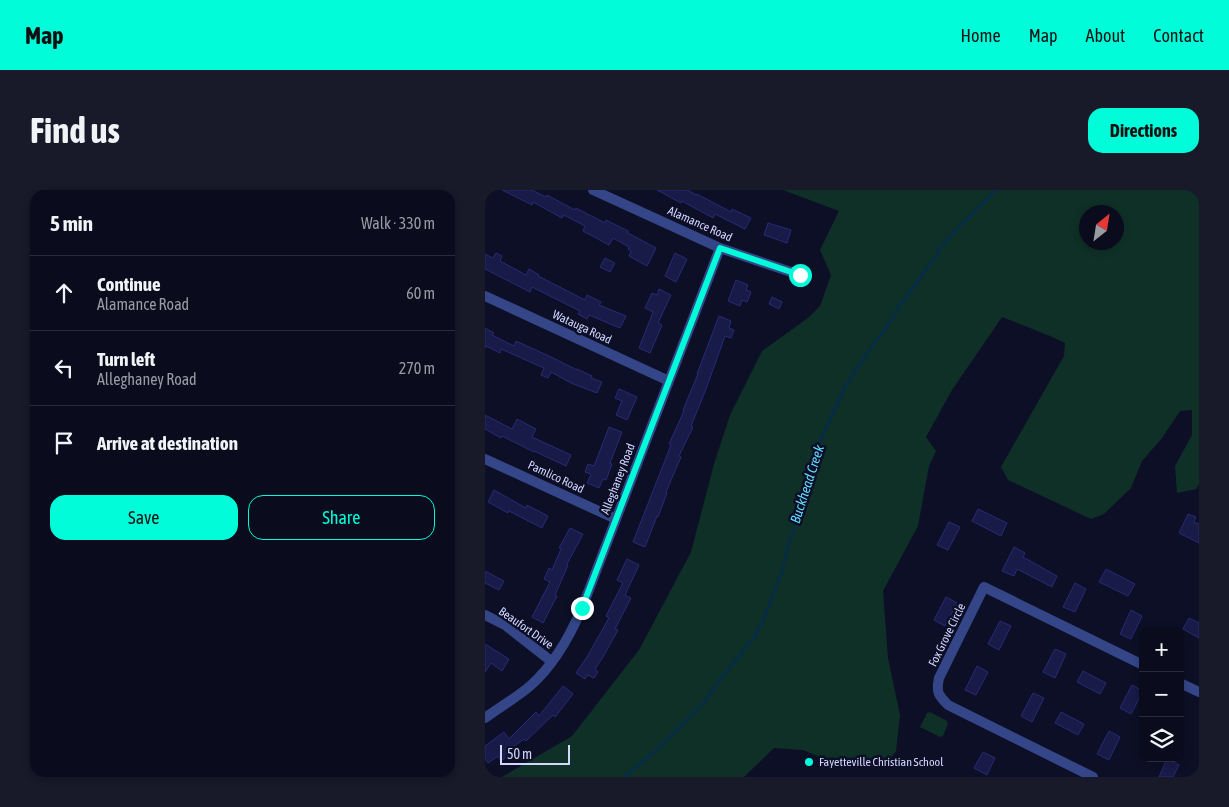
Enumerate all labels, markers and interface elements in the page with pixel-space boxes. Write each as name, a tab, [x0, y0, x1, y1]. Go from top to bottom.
text: Map	[25, 22, 64, 49]
text: Home	[961, 25, 1001, 46]
text: Map	[1029, 25, 1058, 46]
text: About	[1086, 25, 1125, 46]
text: Contact	[1153, 25, 1204, 46]
button: Directions	[1088, 108, 1199, 153]
text: Find us	[30, 110, 120, 150]
street label: Alamance Road	[666, 204, 734, 244]
north arrow	[1079, 205, 1124, 250]
text: 5 min	[50, 211, 93, 235]
text: Walk · 330 m	[361, 214, 435, 232]
route start	[789, 264, 812, 287]
text: Continue	[97, 273, 161, 295]
icon: ahead	[50, 279, 78, 307]
text: 60 m	[406, 284, 435, 302]
text: Alamance Road	[97, 295, 189, 313]
street label: Watauga Road	[550, 307, 614, 347]
text: Turn left	[97, 348, 155, 370]
icon: left	[50, 354, 78, 382]
text: 270 m	[399, 359, 435, 377]
text: Alleghaney Road	[97, 370, 197, 388]
icon: arrive	[50, 429, 78, 457]
text: Arrive at destination	[97, 432, 238, 454]
street label: Alleghaney Road	[598, 442, 638, 516]
water label: Buckhead Creek	[787, 442, 827, 525]
street label: Pamlico Road	[526, 458, 586, 496]
button: Save	[50, 495, 238, 540]
button: Share	[248, 495, 435, 540]
route end	[571, 597, 594, 620]
street label: Fox Grove Circle	[926, 601, 968, 669]
street label: Beaufort Drive	[496, 604, 556, 652]
map controls	[1139, 627, 1184, 762]
button: +	[1139, 627, 1184, 672]
button: −	[1139, 672, 1184, 717]
button: layers	[1139, 717, 1184, 762]
scale bar	[500, 742, 570, 765]
text: 50 m	[507, 746, 532, 762]
place label: Fayetteville Christian School	[819, 755, 944, 769]
marker: Fayetteville Christian School	[803, 756, 815, 768]

